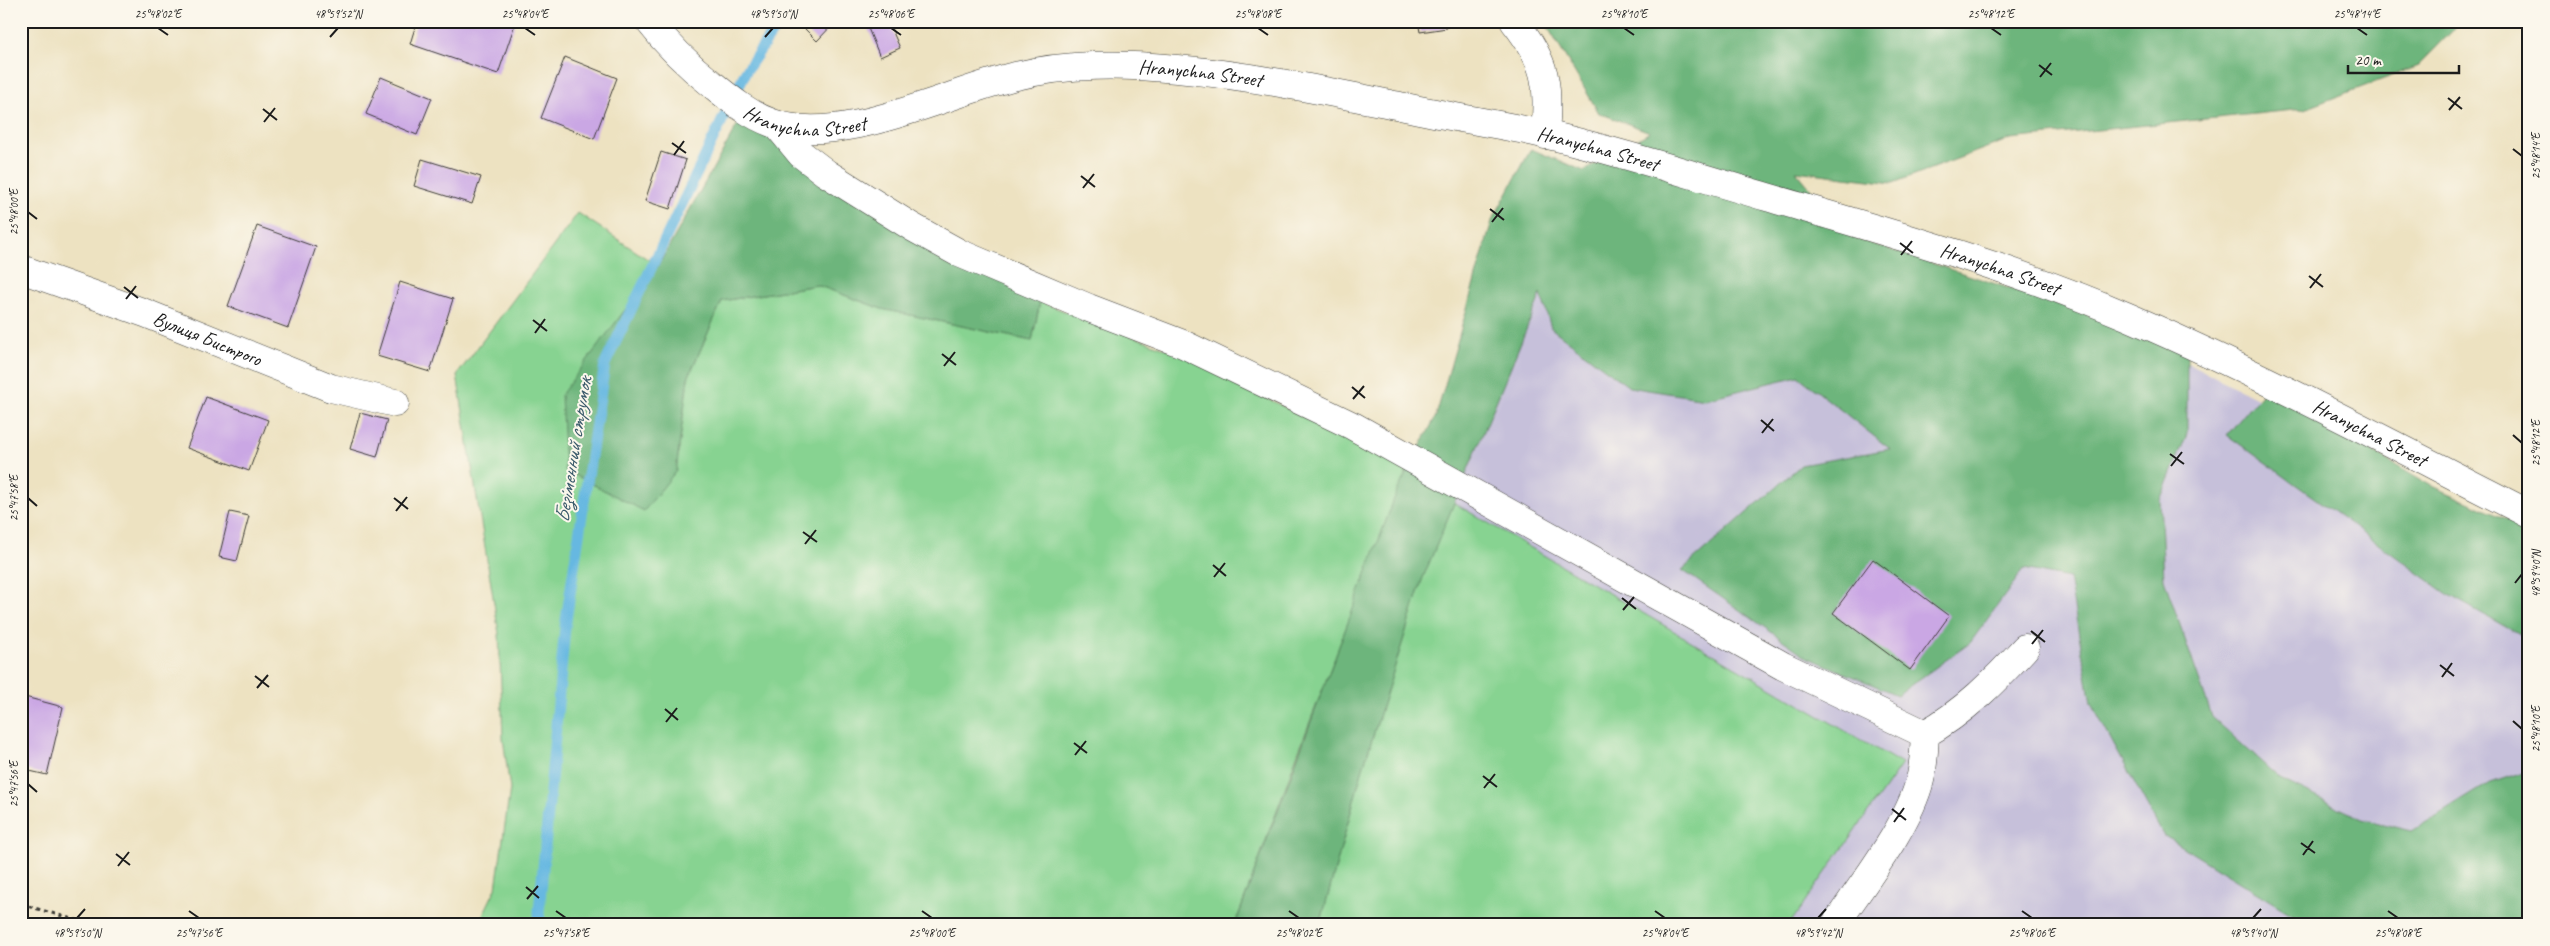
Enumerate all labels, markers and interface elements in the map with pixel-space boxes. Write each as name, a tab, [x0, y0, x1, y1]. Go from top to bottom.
text: 25°48'02"E	[135, 6, 183, 22]
text: 48°59'52"N	[314, 6, 363, 22]
text: 25°48'04"E	[502, 6, 550, 22]
text: 48°59'50"N	[749, 6, 798, 22]
text: 25°48'06"E	[868, 6, 916, 22]
text: 25°48'08"E	[1235, 6, 1283, 22]
text: 25°48'10"E	[1601, 6, 1649, 22]
text: 25°48'12"E	[1968, 6, 2016, 22]
text: 25°48'14"E	[2334, 6, 2382, 22]
scale bar	[2348, 42, 2459, 74]
text: 20 m	[2355, 51, 2382, 70]
street label: Hranychna Street	[1138, 54, 1267, 93]
street label: Hranychna Street	[739, 99, 872, 142]
street label: Hranychna Street	[1535, 121, 1665, 178]
text: 25°48'14"E	[2528, 131, 2544, 179]
text: 25°48'00"E	[6, 187, 22, 235]
street label: Hranychna Street	[1937, 237, 2066, 302]
street label: Вулиця Бистрого	[150, 306, 266, 372]
water label: Безіменний струмок	[549, 372, 599, 525]
street label: Hranychna Street	[2309, 394, 2434, 474]
text: 25°48'12"E	[2528, 418, 2544, 466]
text: 25°47'58"E	[6, 473, 22, 521]
text: 48°59'40"N	[2528, 549, 2544, 598]
text: 25°48'10"E	[2528, 704, 2544, 752]
text: 25°47'56"E	[6, 759, 22, 807]
text: 48°59'50"N	[53, 925, 102, 941]
text: 25°47'56"E	[176, 925, 224, 941]
text: 25°47'58"E	[543, 925, 591, 941]
text: 25°48'00"E	[909, 925, 957, 941]
text: 25°48'02"E	[1276, 925, 1324, 941]
text: 25°48'04"E	[1642, 925, 1690, 941]
text: 48°59'42"N	[1794, 925, 1843, 941]
text: 25°48'06"E	[2009, 925, 2057, 941]
text: 48°59'40"N	[2229, 925, 2278, 941]
text: 25°48'08"E	[2375, 925, 2423, 941]

